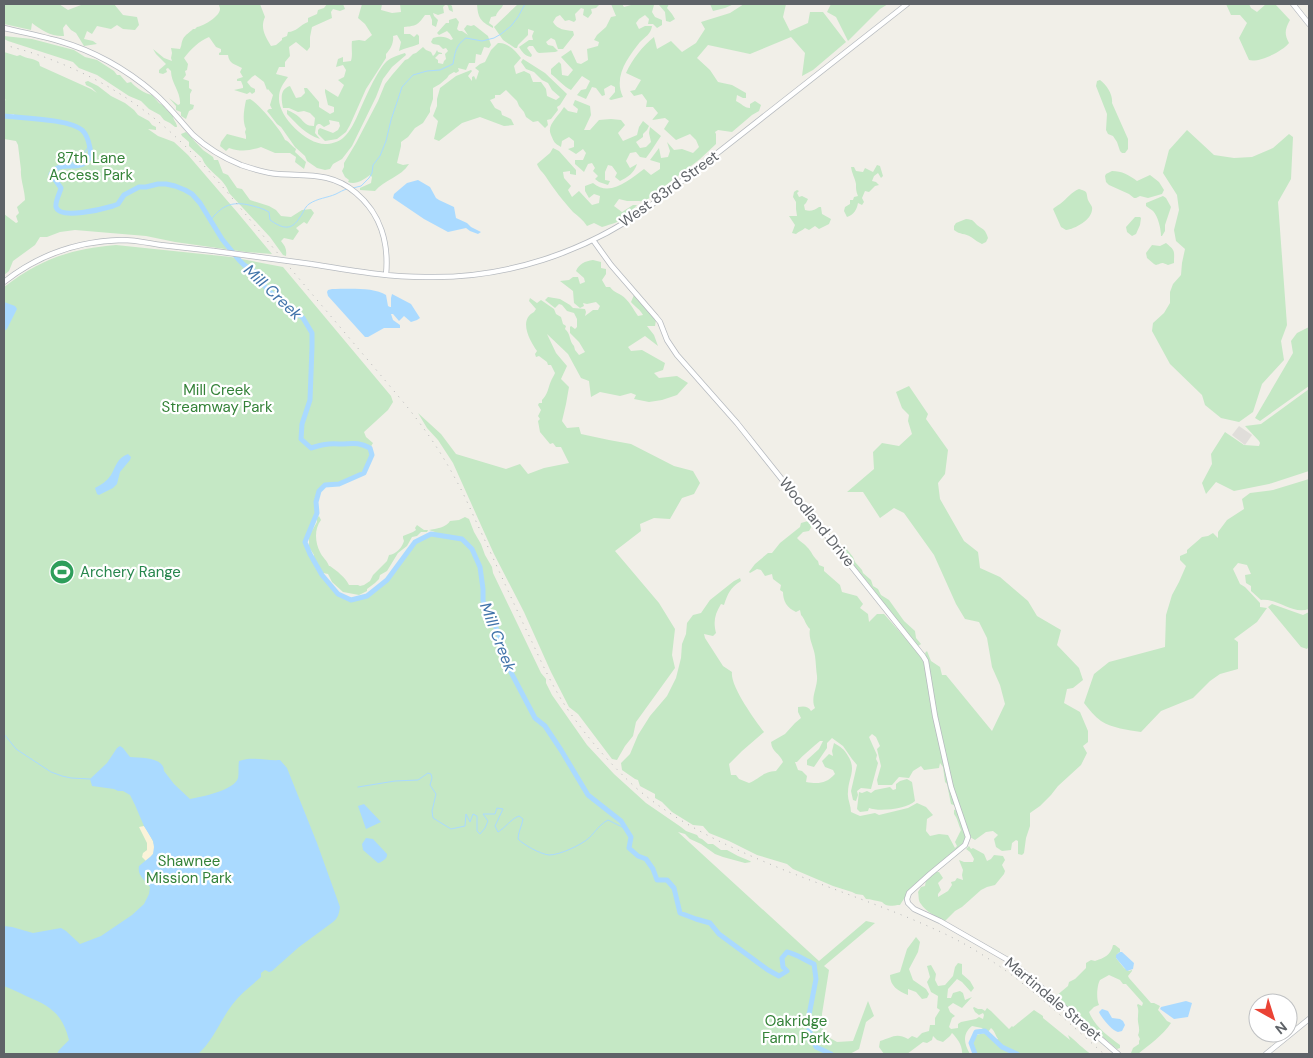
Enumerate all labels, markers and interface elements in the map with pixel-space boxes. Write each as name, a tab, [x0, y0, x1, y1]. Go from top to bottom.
street label: West 83rd Street	[615, 146, 723, 232]
park label: 87th Lane Access Park	[49, 148, 133, 185]
water label: Mill Creek	[239, 260, 307, 325]
park label: Mill Creek Streamway Park	[162, 380, 273, 417]
street label: Woodland Drive	[775, 473, 859, 571]
sports icon: Archery Range	[49, 559, 75, 585]
place label: Archery Range	[80, 562, 181, 582]
water label: Mill Creek	[475, 599, 521, 675]
park label: Shawnee Mission Park	[146, 851, 232, 888]
street label: Martindale Street	[1000, 953, 1106, 1045]
north arrow	[1248, 993, 1298, 1043]
park label: Oakridge Farm Park	[762, 1011, 831, 1048]
text: N	[1272, 1018, 1291, 1038]

